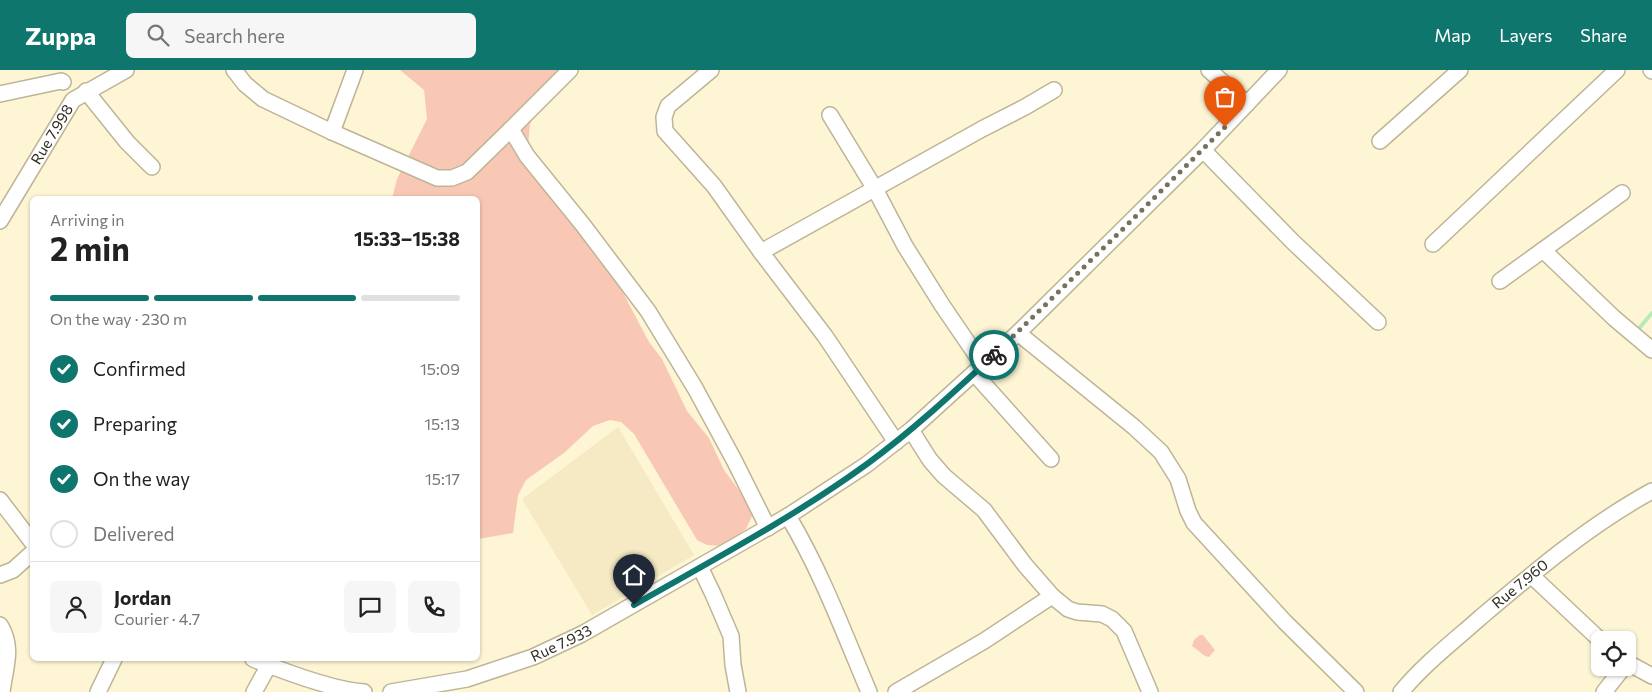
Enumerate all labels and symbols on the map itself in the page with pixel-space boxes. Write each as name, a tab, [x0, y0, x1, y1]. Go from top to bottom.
pin	[1204, 76, 1246, 127]
street label: Rue 7.998	[26, 101, 76, 167]
courier	[969, 330, 1019, 380]
pin	[613, 554, 655, 605]
street label: Rue 7.960	[1488, 555, 1551, 612]
street label: Rue 7.933	[527, 620, 595, 665]

